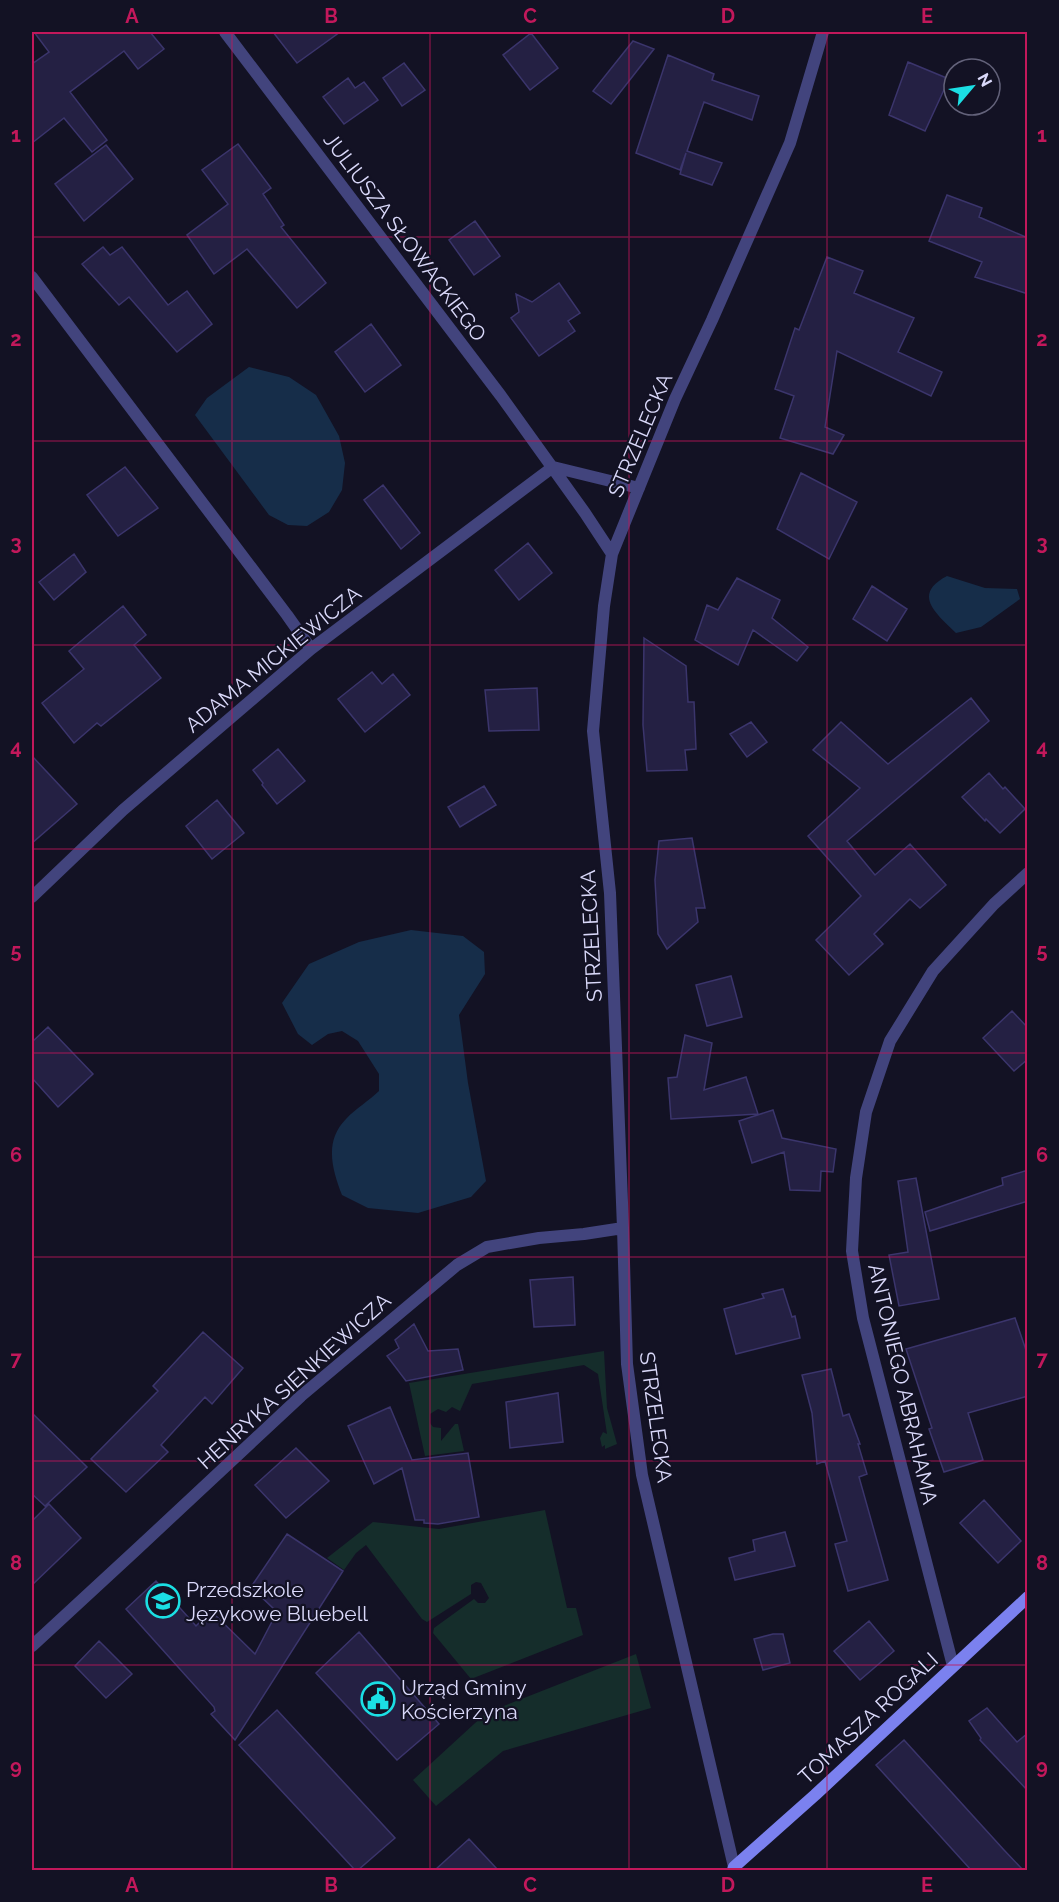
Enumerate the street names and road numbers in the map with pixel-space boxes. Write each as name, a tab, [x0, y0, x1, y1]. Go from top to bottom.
street label: JULIUSZA SŁOWACKIEGO	[318, 128, 492, 346]
street label: STRZELECKA	[603, 369, 677, 501]
street label: ADAMA MICKIEWICZA	[180, 580, 366, 738]
street label: STRZELECKA	[575, 869, 607, 1003]
street label: ANTONIEGO ABRAHAMA	[863, 1261, 943, 1507]
street label: HENRYKA SIENKIEWICZA	[192, 1288, 396, 1474]
street label: STRZELECKA	[634, 1350, 678, 1484]
street label: TOMASZA ROGALI	[793, 1647, 943, 1789]

